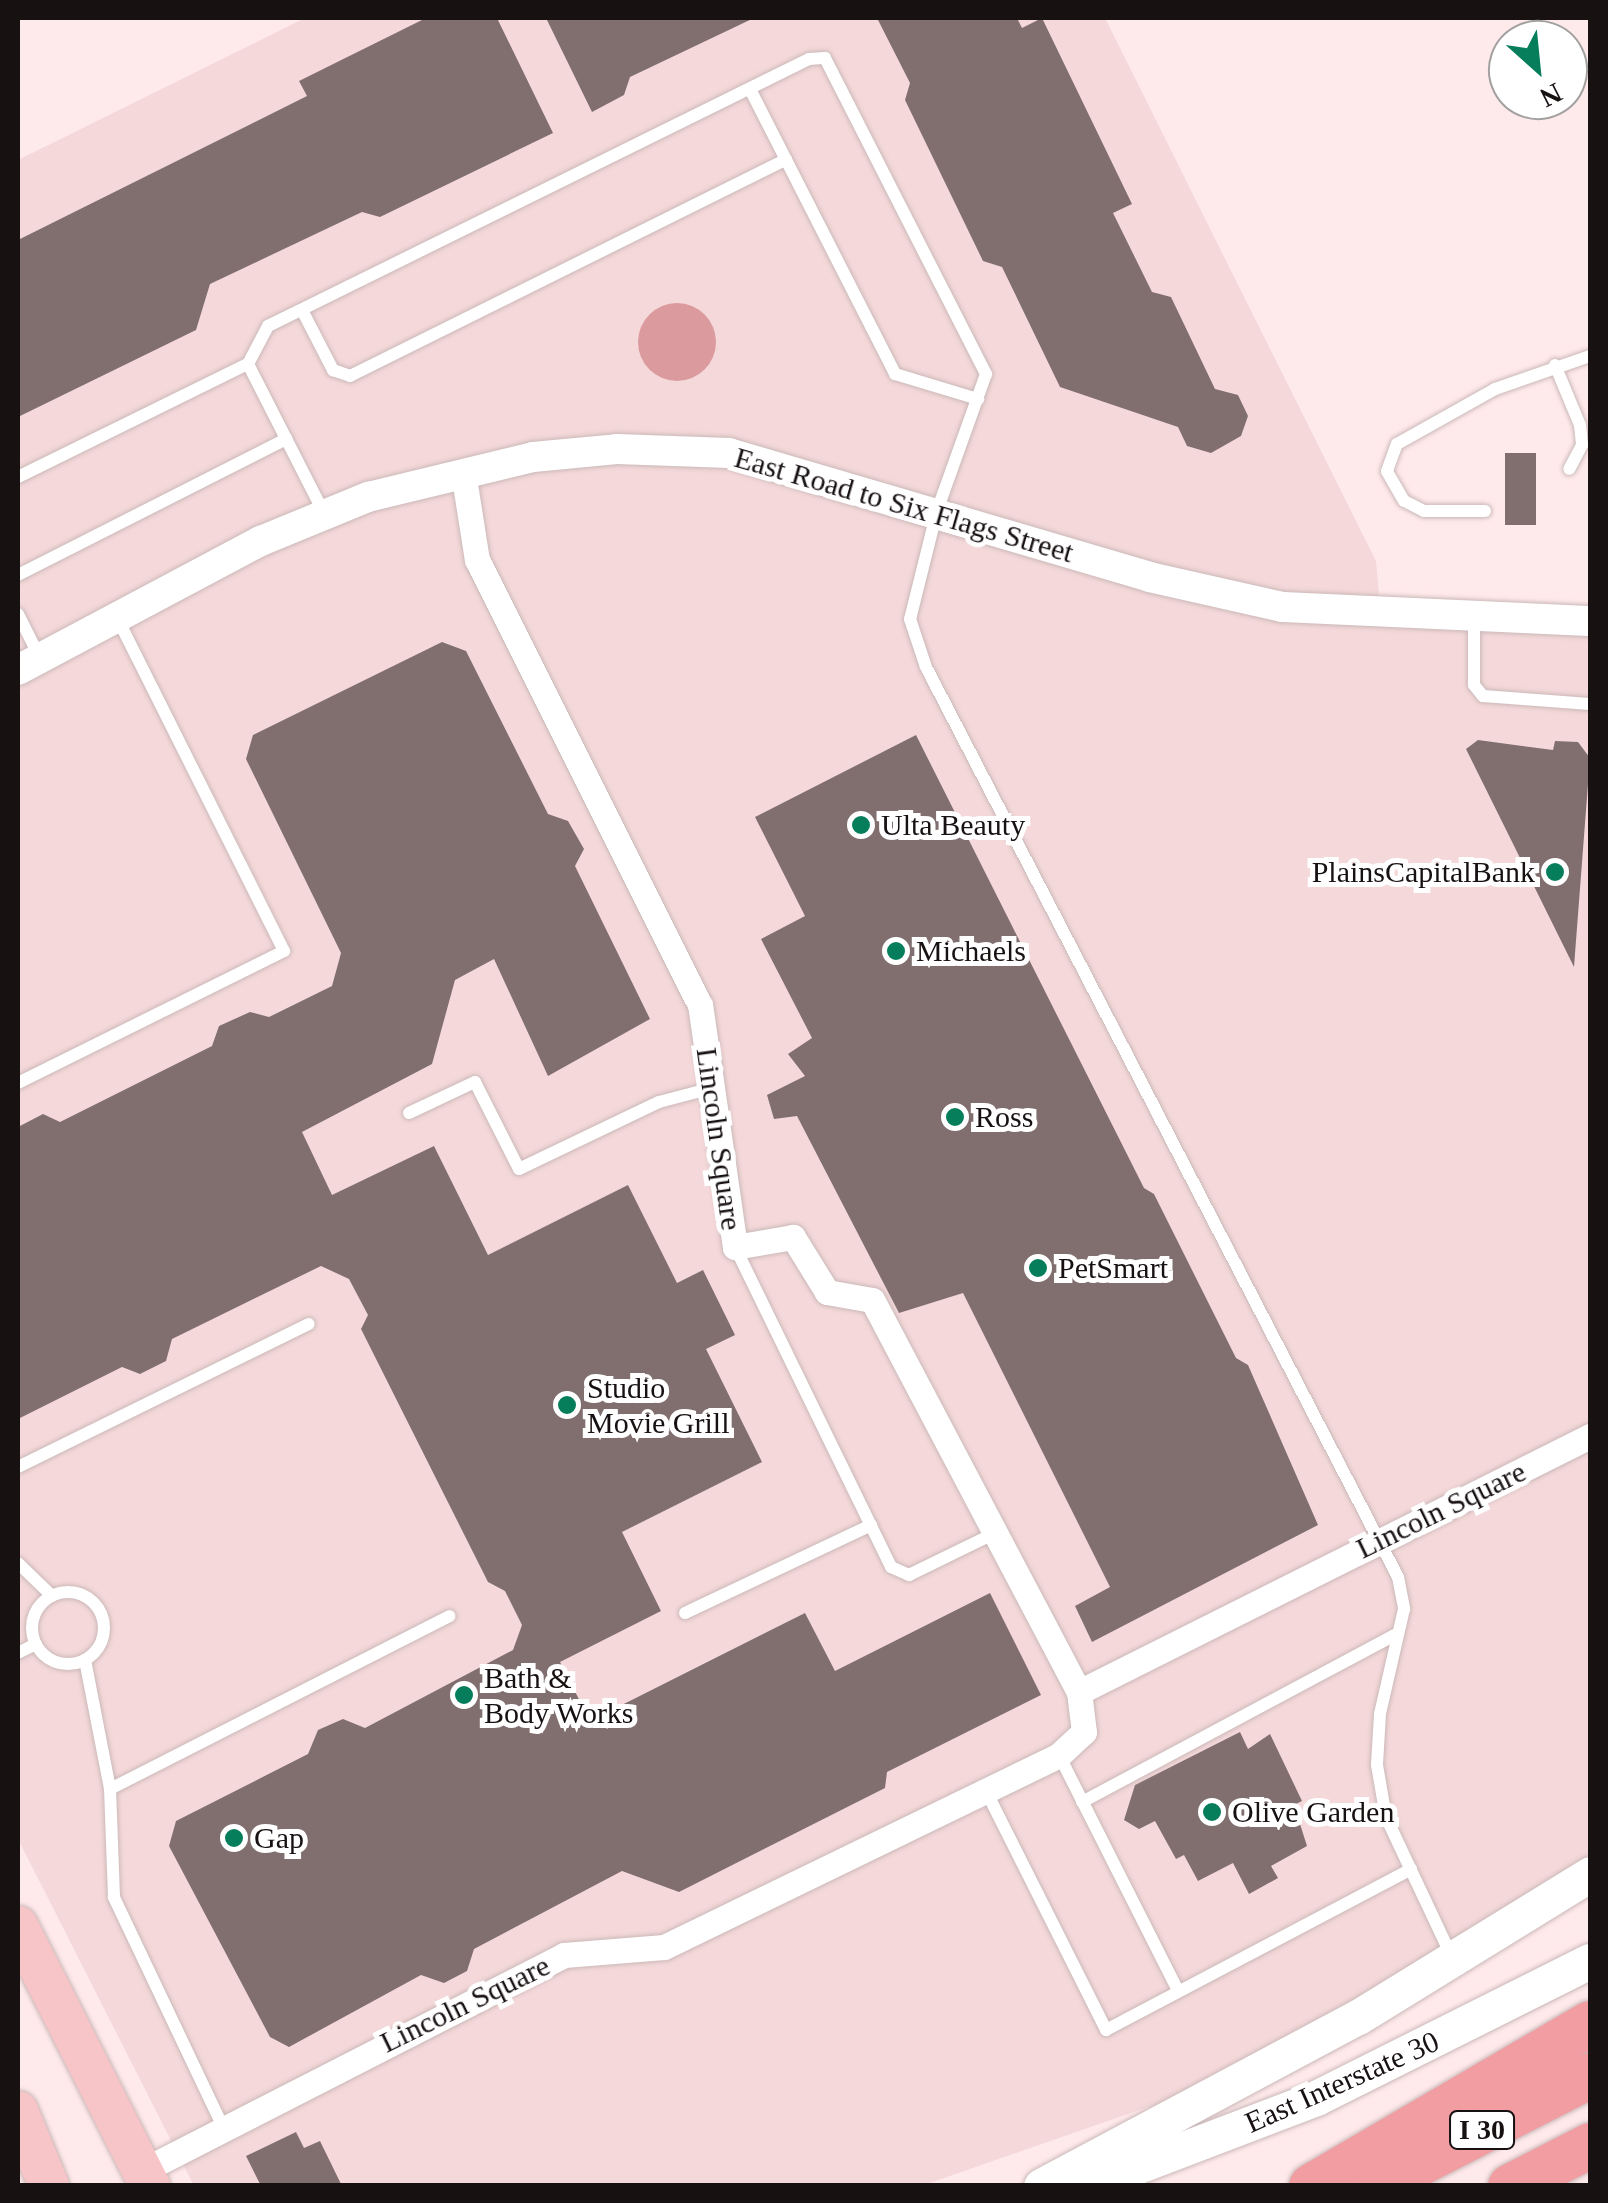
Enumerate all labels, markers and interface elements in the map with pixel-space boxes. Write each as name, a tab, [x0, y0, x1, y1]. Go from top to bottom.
north arrow	[1488, 20, 1588, 120]
text: N	[1535, 77, 1567, 114]
street label: East Road to Six Flags Street	[730, 439, 1078, 571]
place label: Ulta Beauty	[881, 807, 1025, 843]
marker: Ulta Beauty	[850, 814, 872, 836]
place label: PlainsCapitalBank	[1312, 854, 1535, 890]
marker: PlainsCapitalBank	[1544, 861, 1566, 883]
place label: Michaels	[916, 933, 1026, 969]
marker: Michaels	[885, 940, 907, 962]
street label: Lincoln Square	[688, 1045, 750, 1233]
place label: Ross	[975, 1099, 1033, 1135]
marker: Ross	[944, 1106, 966, 1128]
place label: PetSmart	[1058, 1250, 1168, 1286]
marker: PetSmart	[1027, 1257, 1049, 1279]
place label: Studio Movie Grill	[587, 1370, 729, 1440]
marker: Studio Movie Grill	[556, 1394, 578, 1416]
street label: Lincoln Square	[1350, 1453, 1532, 1567]
place label: Bath & Body Works	[484, 1660, 634, 1730]
marker: Bath & Body Works	[453, 1684, 475, 1706]
place label: Olive Garden	[1232, 1794, 1394, 1830]
marker: Olive Garden	[1201, 1801, 1223, 1823]
place label: Gap	[254, 1820, 304, 1856]
marker: Gap	[223, 1827, 245, 1849]
street label: Lincoln Square	[374, 1947, 556, 2061]
street label: East Interstate 30	[1240, 2023, 1444, 2141]
road number: I 30	[1447, 2107, 1517, 2153]

